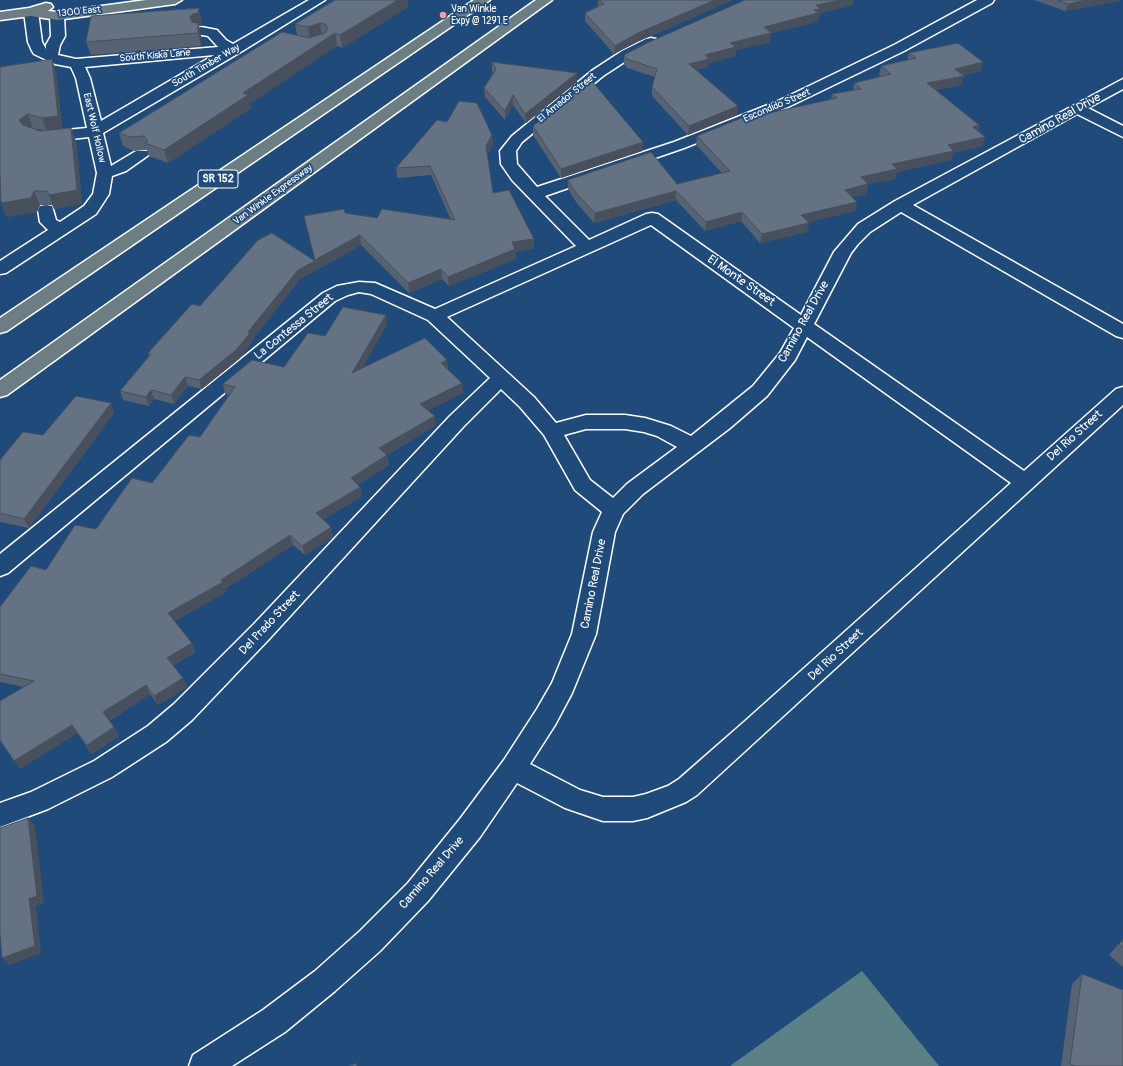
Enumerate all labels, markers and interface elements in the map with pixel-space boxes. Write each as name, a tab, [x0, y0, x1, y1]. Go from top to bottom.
place label: Van Winkle Expy @ 1291 E	[451, 3, 508, 26]
street label: 1300 East	[57, 4, 101, 20]
marker: Van Winkle Expy @ 1291 E	[438, 10, 448, 20]
street label: South Timber Way	[170, 42, 242, 90]
street label: South Kiska Lane	[119, 47, 191, 65]
street label: El Amador Street	[535, 71, 599, 125]
street label: Escondido Street	[742, 86, 812, 126]
street label: Camino Real Drive	[1017, 91, 1103, 147]
street label: East Wolf Hollow	[80, 92, 108, 164]
street label: Van Winkle Expressway	[231, 162, 315, 228]
road number: SR 152	[198, 170, 238, 188]
street label: El Monte Street	[704, 252, 778, 310]
street label: Camino Real Drive	[776, 279, 832, 365]
street label: La Contessa Street	[252, 291, 336, 363]
street label: Del Rio Street	[1044, 407, 1106, 465]
street label: Camino Real Drive	[578, 538, 610, 630]
street label: Del Prado Street	[237, 588, 303, 658]
street label: Del Rio Street	[806, 626, 866, 684]
street label: Camino Real Drive	[397, 834, 467, 912]

